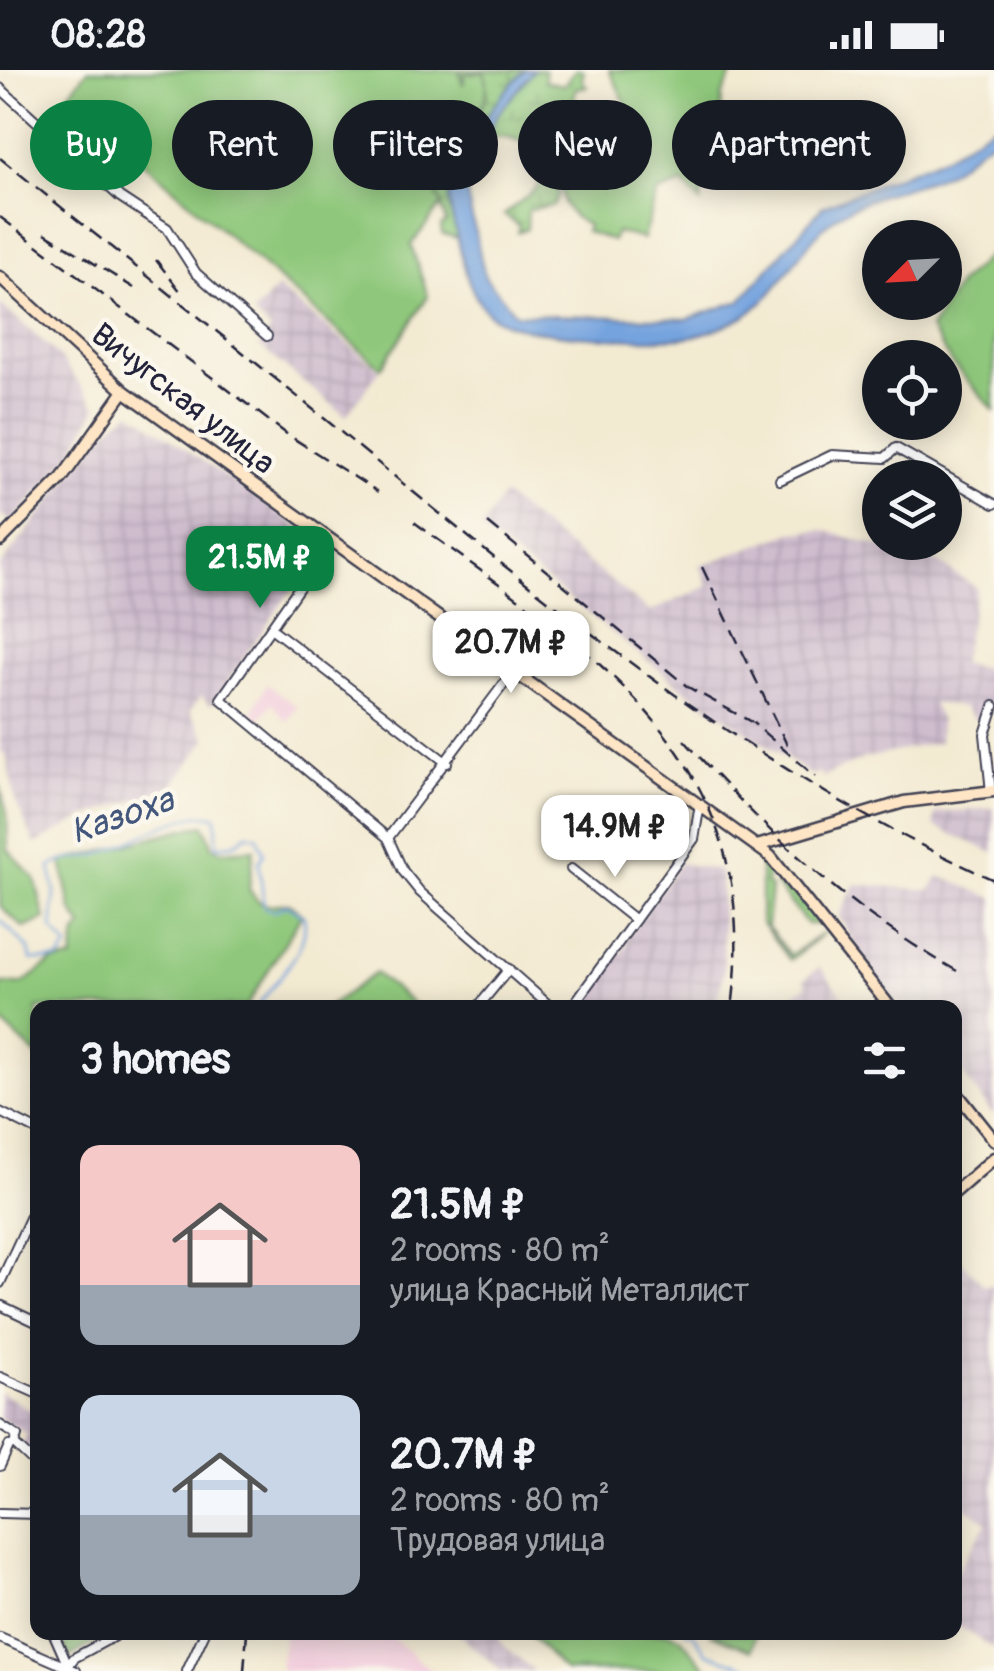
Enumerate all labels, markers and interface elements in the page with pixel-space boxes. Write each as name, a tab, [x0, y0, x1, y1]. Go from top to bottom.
text: 08:28	[50, 11, 146, 59]
chip: Buy	[30, 100, 152, 190]
chip: Rent	[172, 100, 313, 190]
chip: Filters	[333, 100, 498, 190]
chip: New	[518, 100, 652, 190]
chip: Apartment	[672, 100, 906, 190]
north arrow	[862, 220, 962, 320]
map controls	[862, 220, 962, 560]
street label: Вичугская улица	[83, 315, 283, 483]
button: locate	[862, 340, 962, 440]
button: layers	[862, 460, 962, 560]
pin: 21.5M ₽	[168, 526, 352, 611]
text: 21.5M ₽	[208, 538, 312, 578]
pin: 20.7M ₽	[419, 611, 603, 696]
text: 20.7M ₽	[455, 623, 567, 663]
water label: Казоха	[65, 777, 181, 854]
pin: 14.9M ₽	[523, 795, 707, 880]
text: 14.9M ₽	[563, 807, 667, 847]
icon: filters	[857, 1033, 912, 1088]
text: 3 homes	[80, 1034, 230, 1086]
text: 21.5M ₽	[390, 1179, 526, 1231]
icon: home	[160, 1185, 280, 1305]
text: 2 rooms · 80 m²	[390, 1231, 610, 1271]
text: улица Красный Металлист	[390, 1271, 749, 1311]
text: 20.7M ₽	[390, 1429, 538, 1481]
icon: home	[160, 1435, 280, 1555]
text: 2 rooms · 80 m²	[390, 1481, 610, 1521]
text: Трудовая улица	[390, 1521, 605, 1561]

